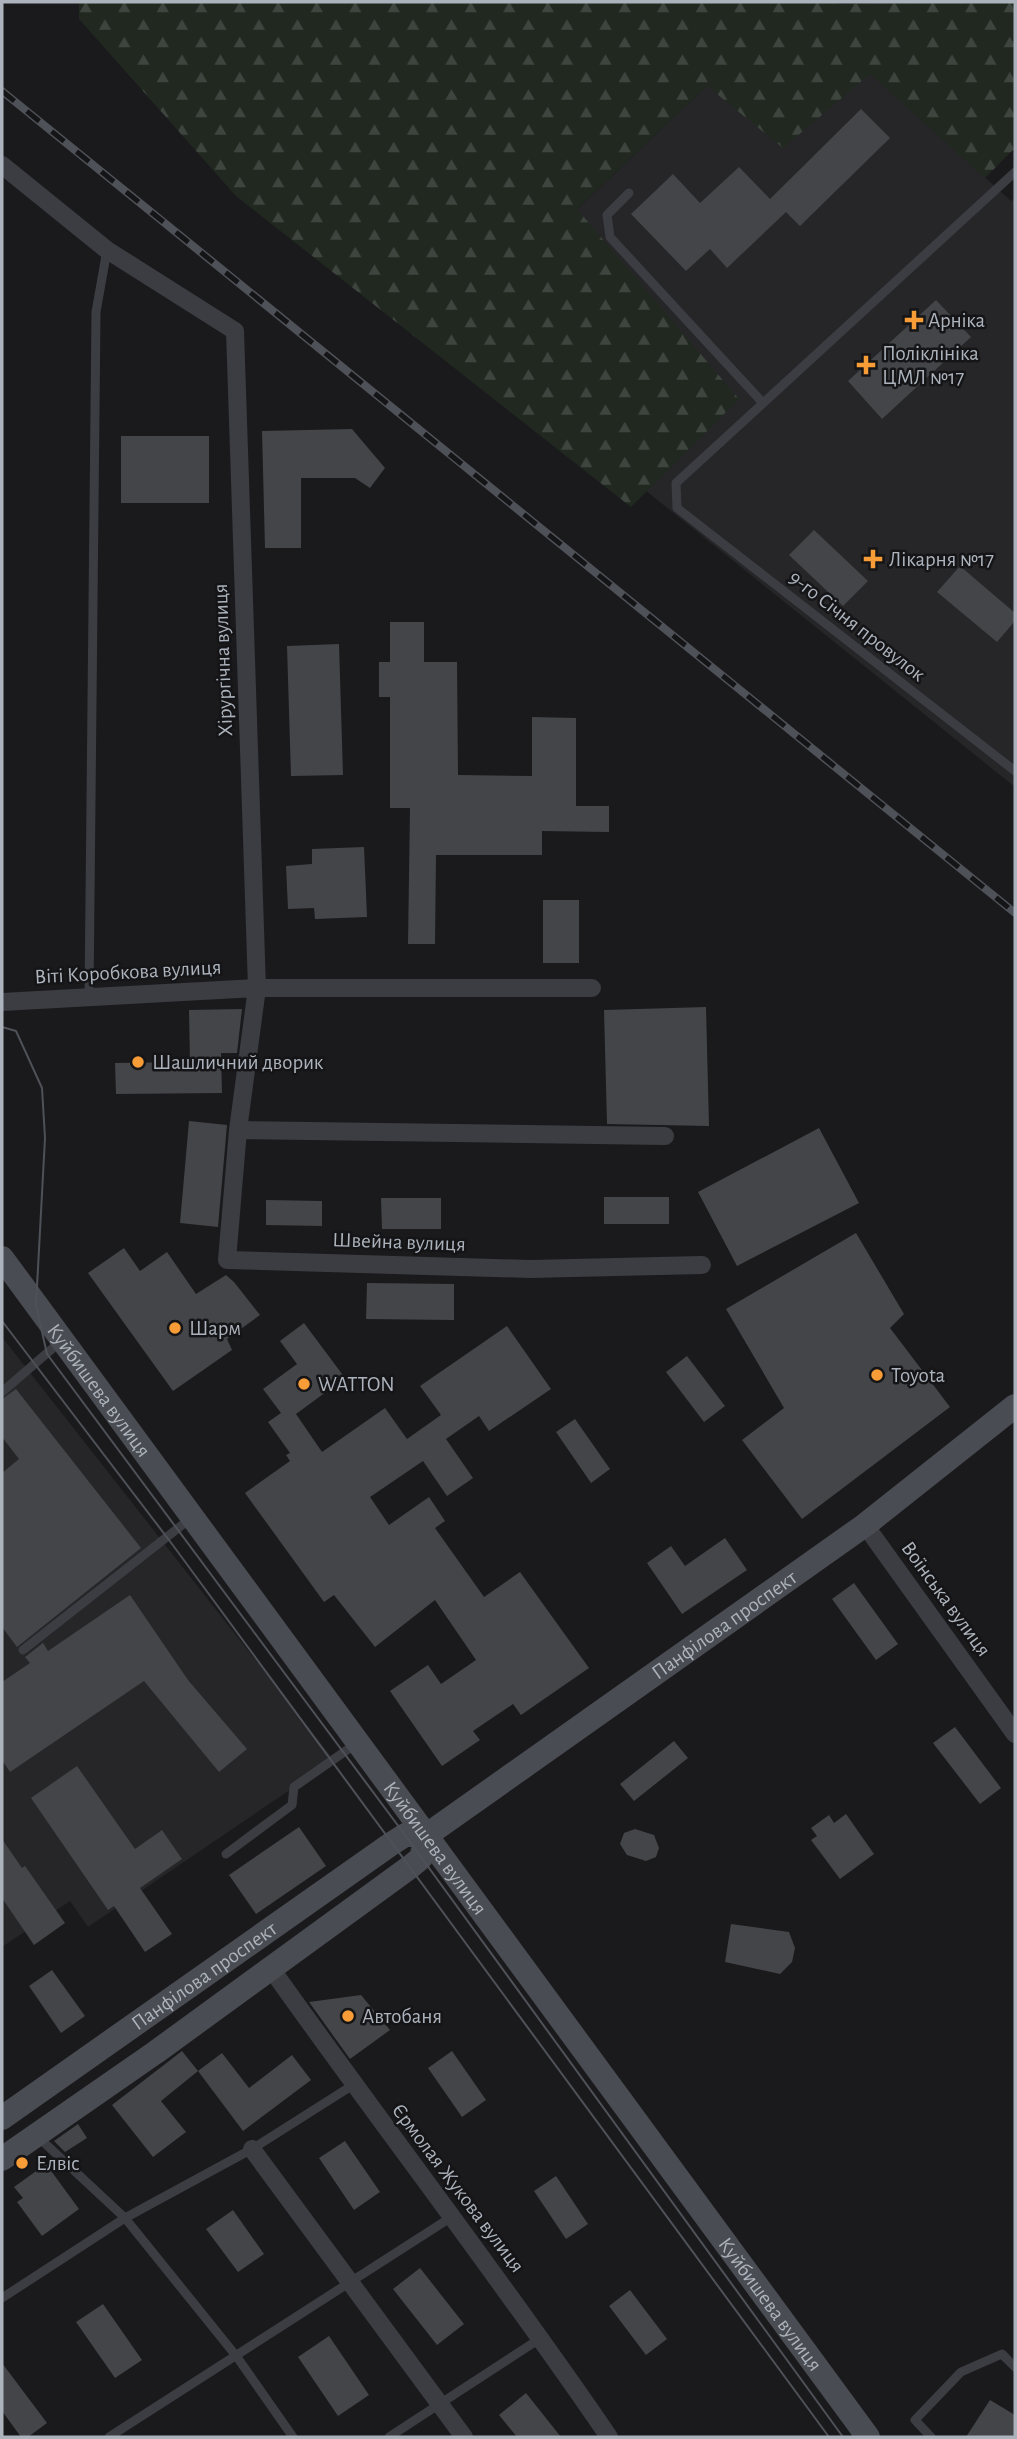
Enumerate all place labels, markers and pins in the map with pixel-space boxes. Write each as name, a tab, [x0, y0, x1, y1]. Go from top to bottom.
place label: Арніка	[928, 310, 986, 331]
marker: Арніка	[906, 312, 922, 328]
place label: Поліклініка ЦМЛ №17	[882, 343, 979, 388]
marker: Поліклініка ЦМЛ №17	[856, 355, 876, 375]
marker: Лікарня №17	[863, 549, 883, 569]
place label: Лікарня №17	[889, 549, 994, 570]
place label: Шашличний дворик	[152, 1052, 324, 1073]
marker: Шашличний дворик	[130, 1054, 146, 1070]
place label: Шарм	[189, 1318, 241, 1339]
marker: Шарм	[167, 1320, 183, 1336]
place label: Toyota	[891, 1365, 946, 1386]
marker: Toyota	[869, 1367, 885, 1383]
place label: WATTON	[318, 1374, 395, 1395]
marker: WATTON	[296, 1376, 312, 1392]
place label: Автобаня	[362, 2006, 442, 2027]
marker: Автобаня	[340, 2008, 356, 2024]
place label: Елвіс	[36, 2153, 80, 2174]
marker: Елвіс	[14, 2155, 30, 2171]

